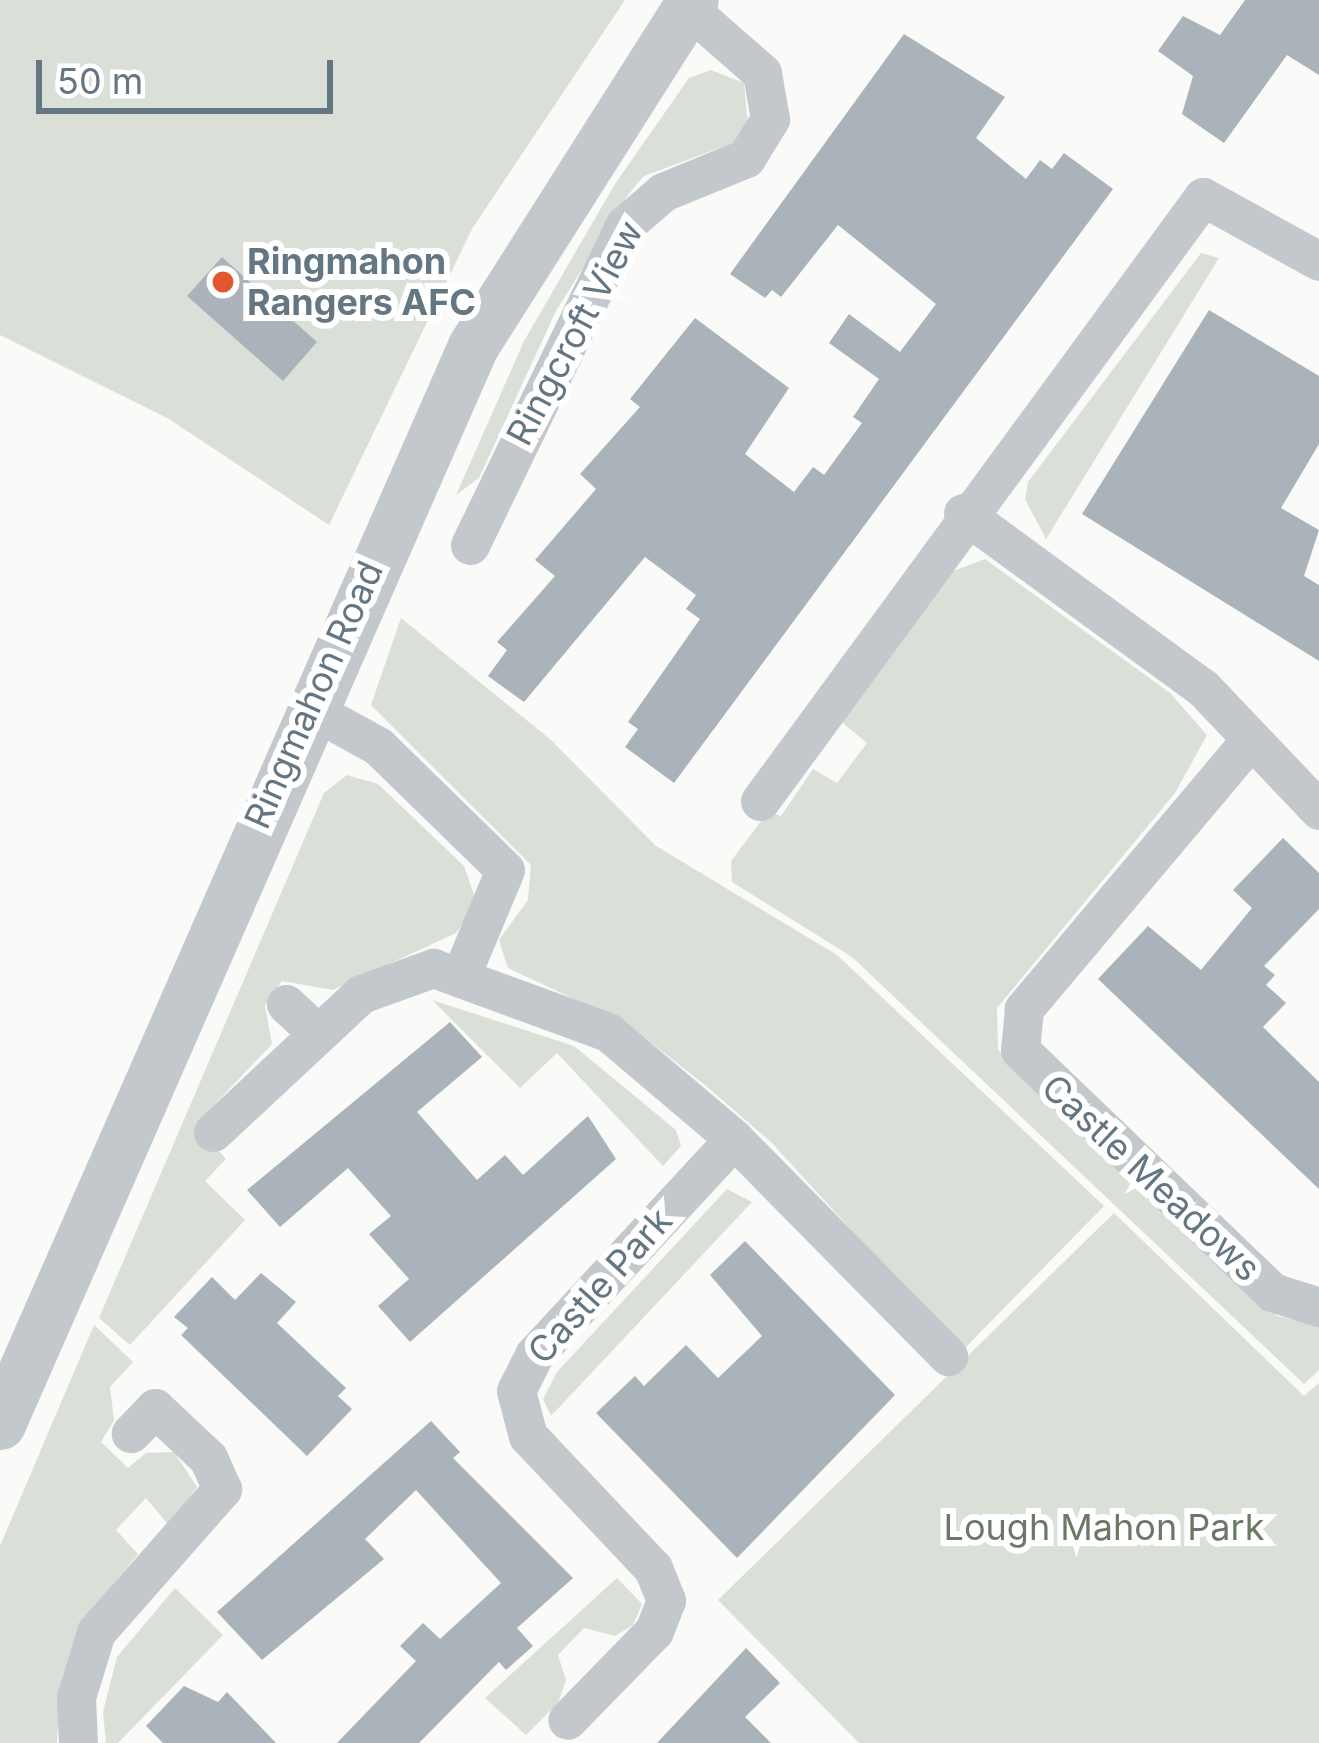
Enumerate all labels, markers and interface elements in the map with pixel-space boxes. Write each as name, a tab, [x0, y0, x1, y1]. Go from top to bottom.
scale bar	[42, 36, 339, 110]
text: 50 m	[57, 59, 143, 103]
street label: Ringcroft View	[498, 214, 652, 452]
place label: Ringmahon Rangers AFC	[247, 239, 476, 324]
marker: Ringmahon Rangers AFC	[210, 269, 236, 295]
street label: Ringmahon Road	[236, 555, 392, 835]
street label: Castle Meadows	[1033, 1066, 1269, 1290]
street label: Castle Park	[519, 1199, 681, 1373]
park label: Lough Mahon Park	[944, 1506, 1264, 1550]

